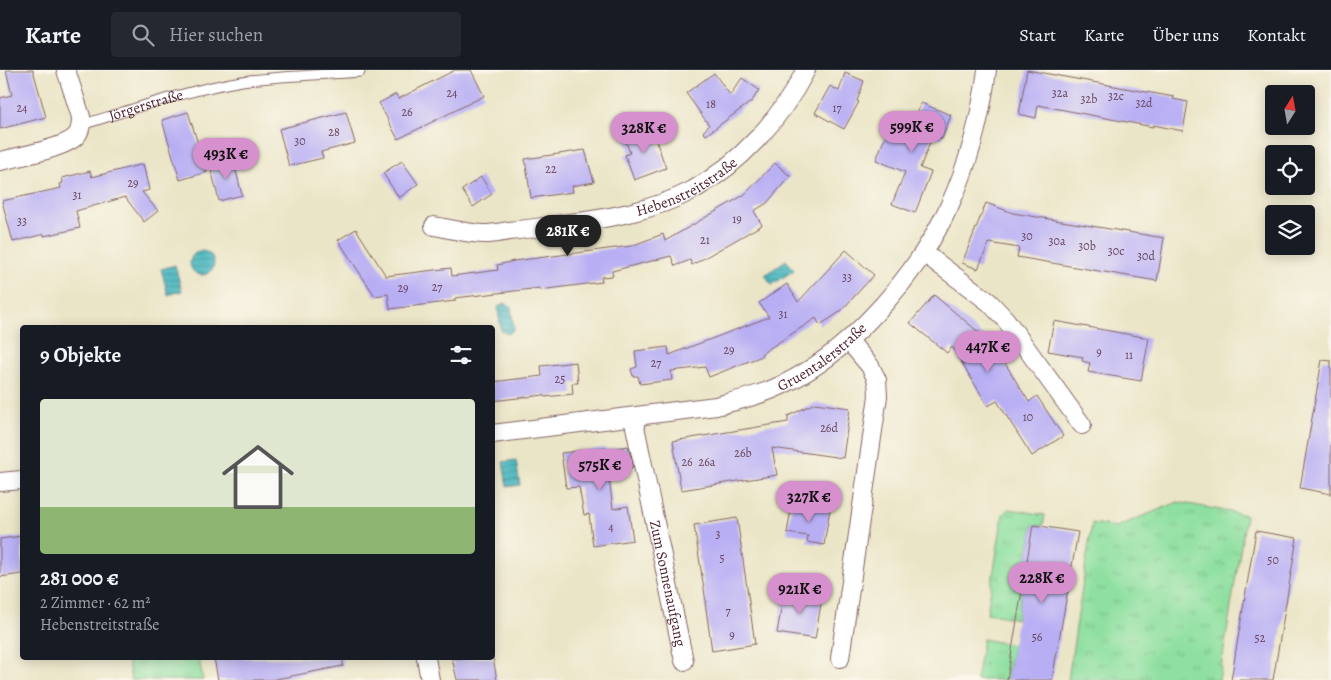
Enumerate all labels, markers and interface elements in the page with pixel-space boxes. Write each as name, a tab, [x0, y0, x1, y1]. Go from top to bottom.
search box	[111, 12, 461, 57]
text: Karte	[25, 19, 81, 51]
icon: search	[129, 21, 157, 49]
text: Hier suchen	[169, 22, 263, 48]
text: Start	[1019, 23, 1056, 47]
text: Karte	[1084, 23, 1124, 47]
text: Über uns	[1152, 23, 1219, 47]
text: Kontakt	[1247, 23, 1306, 47]
street label: Jörgerstraße	[106, 84, 186, 126]
house number: 24	[446, 85, 458, 101]
house number: 32a	[1052, 85, 1069, 101]
north arrow	[1265, 85, 1315, 135]
map controls	[1265, 85, 1315, 255]
house number: 32c	[1108, 88, 1124, 104]
house number: 32b	[1081, 91, 1097, 107]
house number: 32d	[1135, 95, 1153, 111]
house number: 18	[706, 96, 716, 112]
house number: 24	[16, 100, 28, 116]
house number: 17	[832, 100, 843, 116]
house number: 26	[401, 104, 413, 120]
pin: 599K €	[871, 111, 953, 153]
pin: 328K €	[603, 112, 685, 154]
text: 599K €	[890, 116, 934, 138]
text: 328K €	[622, 117, 666, 139]
house number: 28	[328, 124, 340, 140]
house number: 30	[294, 133, 306, 149]
pin: 493K €	[185, 138, 267, 180]
text: 493K €	[204, 143, 248, 165]
button: locate	[1265, 145, 1315, 195]
street label: Hebenstreitstraße	[634, 152, 742, 221]
house number: 22	[545, 161, 557, 177]
house number: 29	[127, 175, 139, 191]
house number: 31	[72, 187, 82, 203]
button: layers	[1265, 205, 1315, 255]
house number: 19	[732, 211, 742, 227]
house number: 33	[17, 213, 27, 229]
pin: 281K €	[527, 214, 609, 257]
text: 281K €	[546, 220, 590, 242]
house number: 30	[1021, 228, 1033, 244]
house number: 21	[700, 232, 710, 248]
house number: 30a	[1049, 233, 1066, 249]
house number: 30b	[1078, 238, 1096, 254]
house number: 30c	[1108, 243, 1124, 259]
house number: 30d	[1137, 248, 1155, 264]
house number: 33	[842, 269, 852, 285]
house number: 27	[432, 279, 443, 295]
house number: 29	[397, 280, 409, 296]
house number: 31	[778, 306, 788, 322]
street label: Gruentalerstraße	[774, 318, 871, 396]
pin: 447K €	[947, 330, 1029, 373]
text: 447K €	[966, 336, 1010, 358]
text: 9 Objekte	[40, 341, 121, 369]
icon: filters	[447, 341, 475, 369]
house number: 29	[723, 342, 735, 358]
house number: 9	[1096, 344, 1102, 360]
house number: 11	[1125, 347, 1133, 363]
house number: 27	[651, 355, 662, 371]
house number: 25	[555, 371, 565, 387]
house number: 10	[1023, 409, 1033, 425]
house number: 26d	[820, 420, 838, 436]
icon: home	[213, 432, 303, 522]
house number: 26b	[734, 445, 752, 461]
pin: 575K €	[559, 448, 641, 491]
text: 575K €	[579, 454, 621, 476]
house number: 26	[681, 454, 693, 470]
house number: 26a	[699, 454, 716, 470]
pin: 327K €	[768, 480, 850, 523]
text: 327K €	[787, 486, 831, 508]
house number: 4	[608, 519, 614, 535]
street label: Zum Sonnenaufgang	[645, 519, 691, 649]
house number: 3	[716, 526, 721, 542]
house number: 5	[719, 550, 725, 566]
house number: 50	[1267, 552, 1279, 568]
pin: 228K €	[1001, 562, 1083, 604]
text: 281 000 €	[40, 564, 119, 592]
text: 228K €	[1019, 567, 1065, 589]
pin: 921K €	[759, 572, 841, 615]
text: 921K €	[778, 578, 822, 600]
text: 2 Zimmer · 62 m²	[40, 592, 151, 614]
house number: 7	[725, 603, 731, 619]
text: Hebenstreitstraße	[40, 614, 159, 636]
house number: 9	[729, 627, 735, 643]
house number: 56	[1032, 629, 1043, 645]
house number: 52	[1255, 630, 1266, 646]

